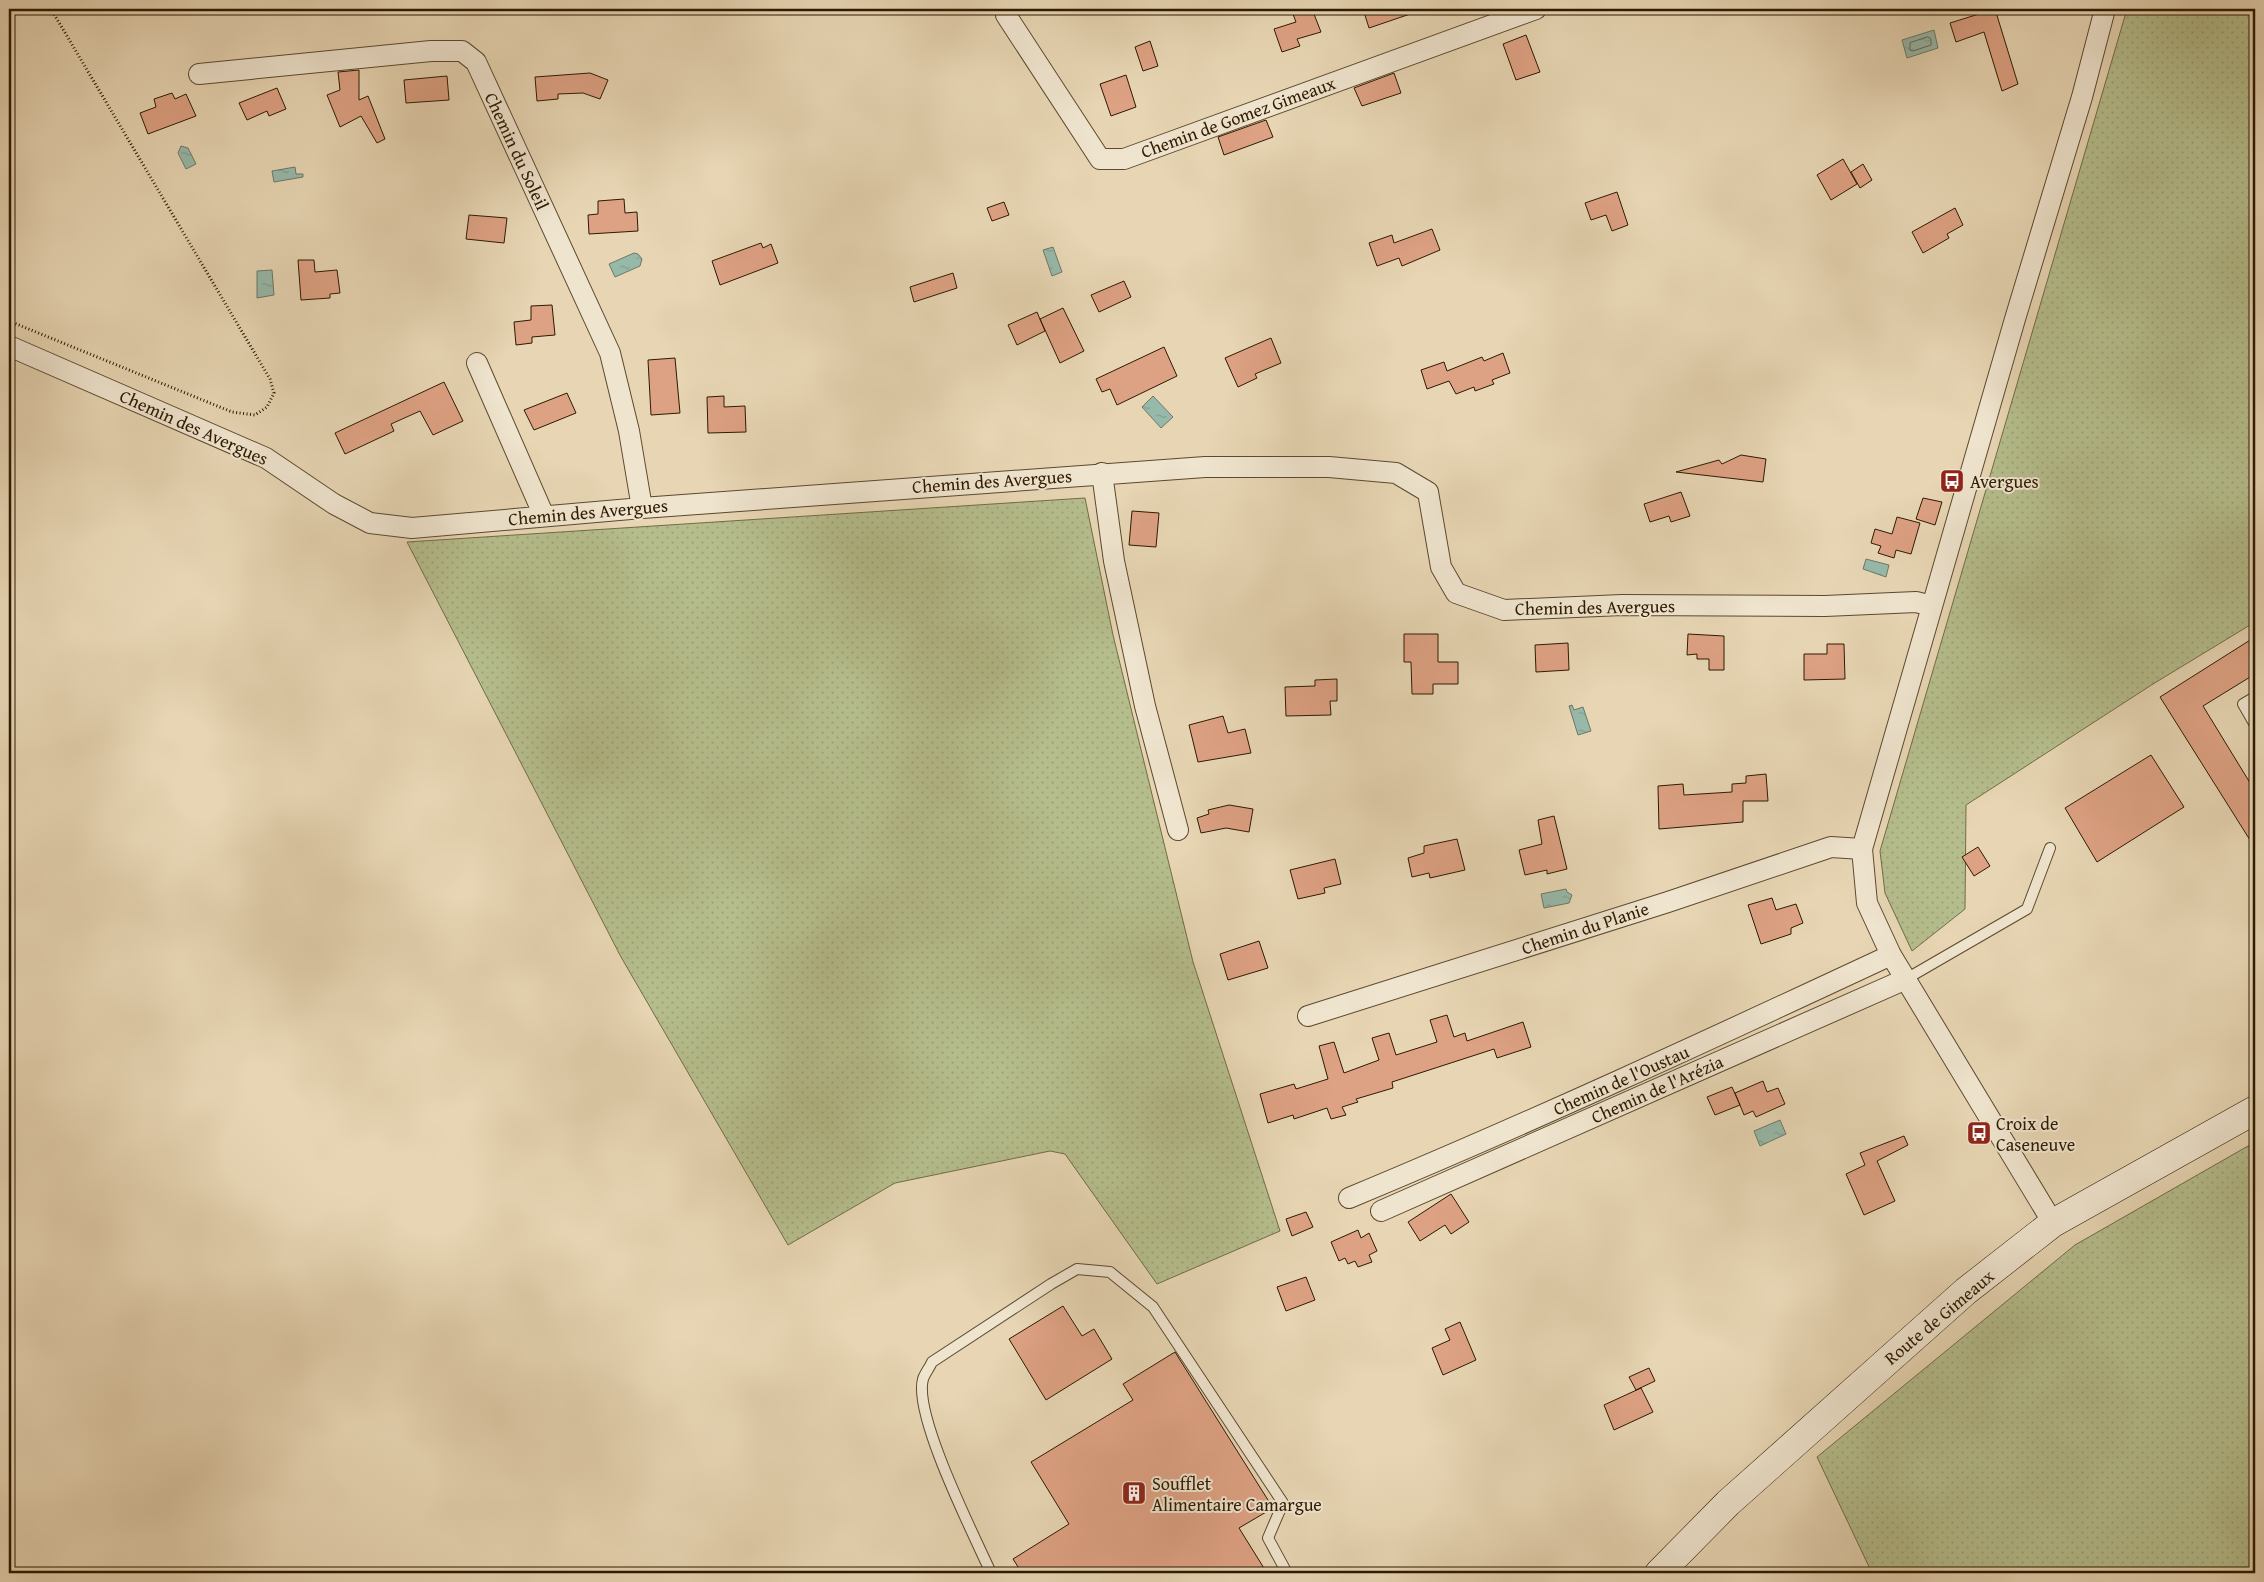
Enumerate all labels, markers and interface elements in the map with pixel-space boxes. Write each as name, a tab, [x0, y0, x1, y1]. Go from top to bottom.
street label: Chemin de Gomez Gimeaux	[1137, 69, 1340, 165]
street label: Chemin du Soleil	[478, 88, 556, 214]
street label: Chemin des Avergues	[115, 382, 273, 472]
street label: Chemin des Avergues	[911, 462, 1073, 500]
bus stop icon: Avergues	[1939, 468, 1965, 494]
place label: Avergues	[1970, 468, 2039, 495]
street label: Chemin des Avergues	[507, 492, 669, 532]
street label: Chemin des Avergues	[1515, 592, 1675, 622]
street label: Chemin du Planie	[1518, 895, 1652, 961]
street label: Chemin de l'Oustau	[1549, 1038, 1694, 1122]
street label: Chemin de l'Arézia	[1587, 1048, 1728, 1130]
place label: Croix de Caseneuve	[1996, 1110, 2075, 1158]
bus stop icon: Croix de Caseneuve	[1966, 1120, 1992, 1146]
street label: Route de Gimeaux	[1878, 1262, 2001, 1371]
place label: Soufflet Alimentaire Camargue	[1152, 1470, 1322, 1518]
building icon: Soufflet Alimentaire Camargue	[1121, 1480, 1147, 1506]

